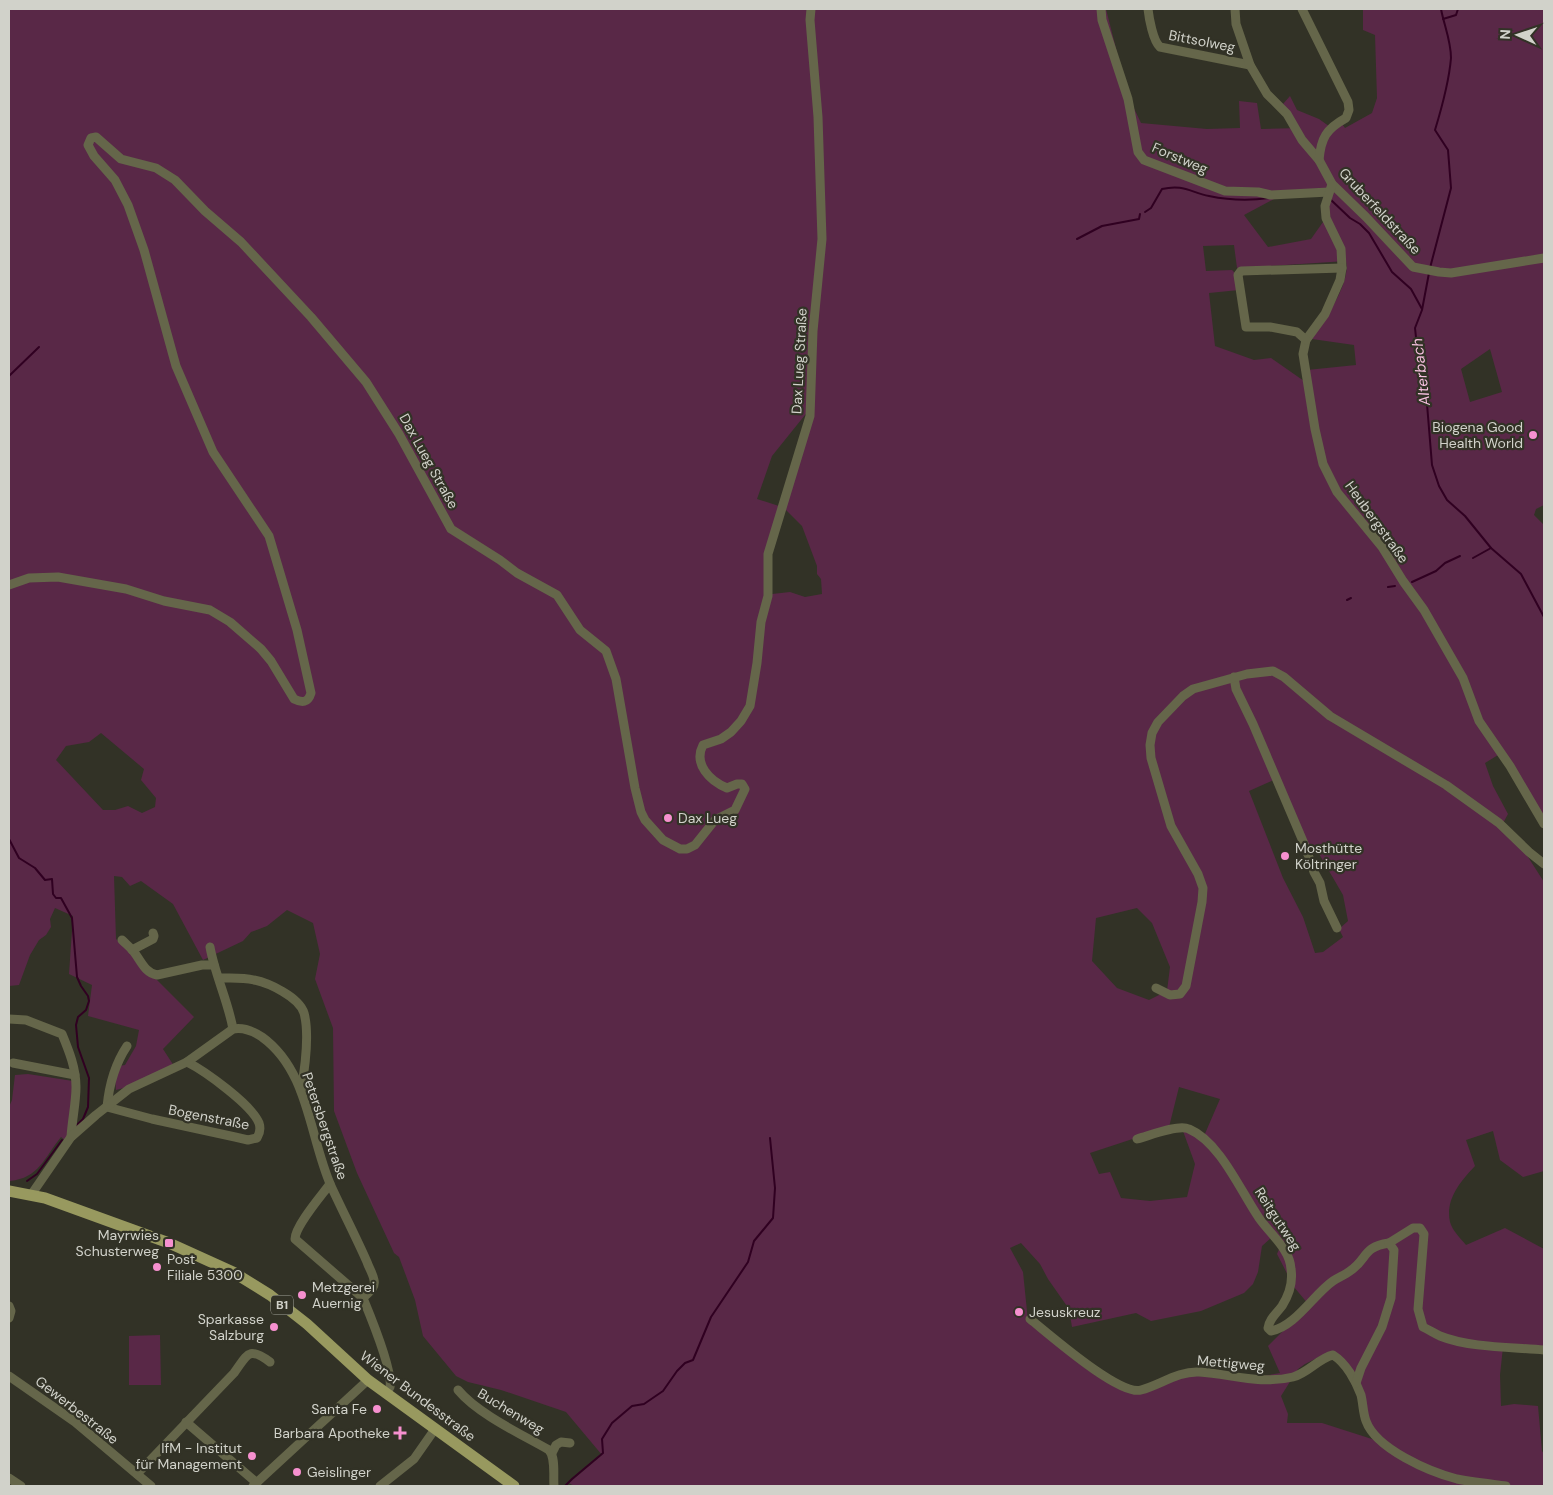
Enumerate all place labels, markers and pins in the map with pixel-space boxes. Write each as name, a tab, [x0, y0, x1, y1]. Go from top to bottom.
place label: Biogena Good Health World	[1432, 418, 1523, 452]
marker: Biogena Good Health World	[1527, 429, 1539, 441]
place label: Dax Lueg	[678, 809, 737, 827]
marker: Dax Lueg	[662, 812, 674, 824]
place label: Mosthütte Költringer	[1295, 839, 1362, 873]
marker: Mosthütte Költringer	[1279, 850, 1291, 862]
place label: Mayrwies Schusterweg	[76, 1226, 159, 1260]
marker: Mayrwies Schusterweg	[163, 1237, 175, 1249]
place label: Post Filiale 5300	[167, 1250, 243, 1284]
marker: Post Filiale 5300	[151, 1261, 163, 1273]
place label: Metzgerei Auernig	[312, 1278, 375, 1312]
marker: Metzgerei Auernig	[296, 1289, 308, 1301]
place label: Jesuskreuz	[1029, 1303, 1100, 1321]
marker: Jesuskreuz	[1013, 1306, 1025, 1318]
place label: Sparkasse Salzburg	[198, 1310, 264, 1344]
marker: Sparkasse Salzburg	[268, 1321, 280, 1333]
place label: Santa Fe	[311, 1400, 367, 1418]
marker: Santa Fe	[371, 1403, 383, 1415]
place label: Barbara Apotheke	[274, 1424, 390, 1442]
marker: Barbara Apotheke	[394, 1427, 406, 1439]
place label: IfM - Institut für Management	[136, 1439, 242, 1473]
marker: IfM - Institut für Management	[246, 1450, 258, 1462]
place label: Geislinger	[307, 1463, 371, 1481]
marker: Geislinger	[291, 1466, 303, 1478]

